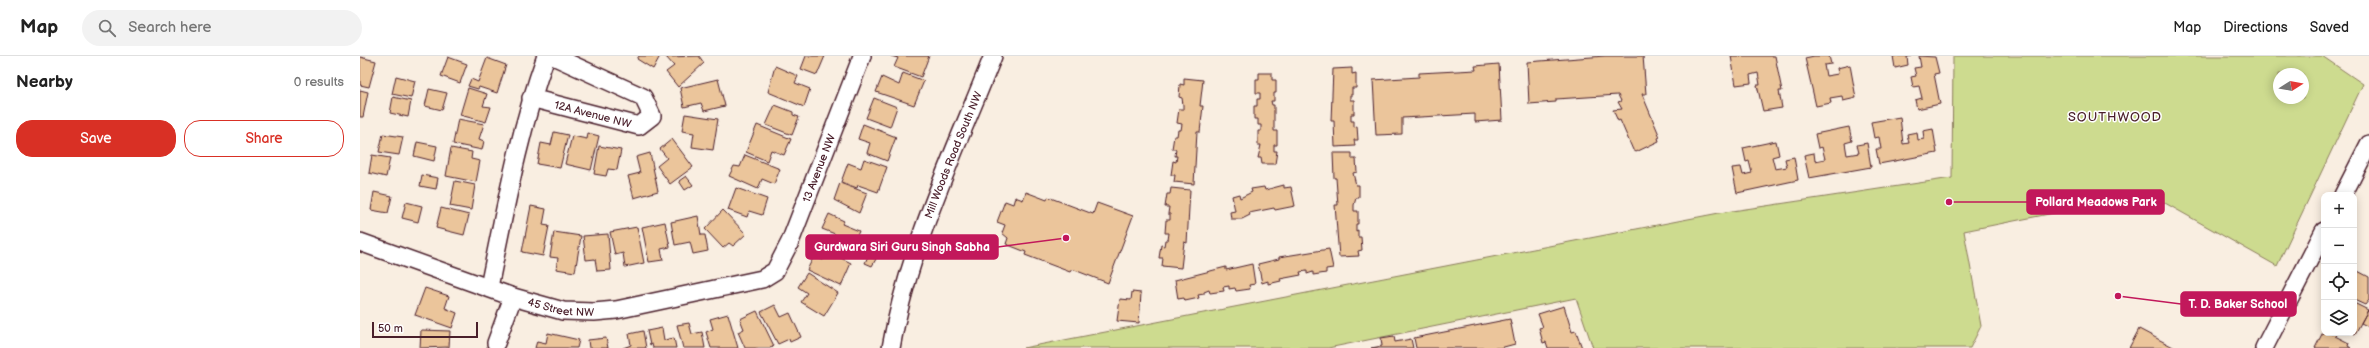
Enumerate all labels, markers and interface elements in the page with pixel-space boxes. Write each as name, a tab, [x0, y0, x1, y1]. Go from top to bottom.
search box	[82, 10, 362, 46]
text: Map	[20, 16, 58, 39]
icon: search	[96, 17, 118, 39]
text: Search here	[128, 18, 211, 37]
text: Map	[2173, 19, 2201, 36]
text: Directions	[2223, 19, 2288, 36]
text: Saved	[2310, 19, 2349, 36]
north arrow	[2273, 68, 2309, 104]
text: Nearby	[16, 72, 73, 92]
text: 0 results	[294, 74, 344, 90]
street label: Mill Woods Road South NW	[922, 90, 985, 220]
street label: 12A Avenue NW	[553, 98, 633, 131]
district label: SOUTHWOOD	[2068, 109, 2162, 125]
button: Save	[16, 120, 176, 157]
button: Share	[184, 120, 344, 157]
street label: 13 Avenue NW	[800, 132, 838, 204]
callout: Pollard Meadows Park	[2027, 190, 2164, 214]
map controls	[2321, 192, 2357, 336]
button: +	[2321, 192, 2357, 228]
text: Pollard Meadows Park	[2035, 195, 2157, 210]
button: −	[2321, 228, 2357, 264]
callout: Gurdwara Siri Guru Singh Sabha	[806, 235, 998, 259]
text: Gurdwara Siri Guru Singh Sabha	[814, 240, 990, 255]
button: locate	[2321, 264, 2357, 300]
callout: T. D. Baker School	[2181, 292, 2296, 316]
street label: 45 Street NW	[526, 295, 594, 319]
text: T. D. Baker School	[2189, 297, 2287, 312]
button: layers	[2321, 300, 2357, 336]
scale bar	[372, 320, 478, 339]
text: 50 m	[378, 322, 403, 335]

